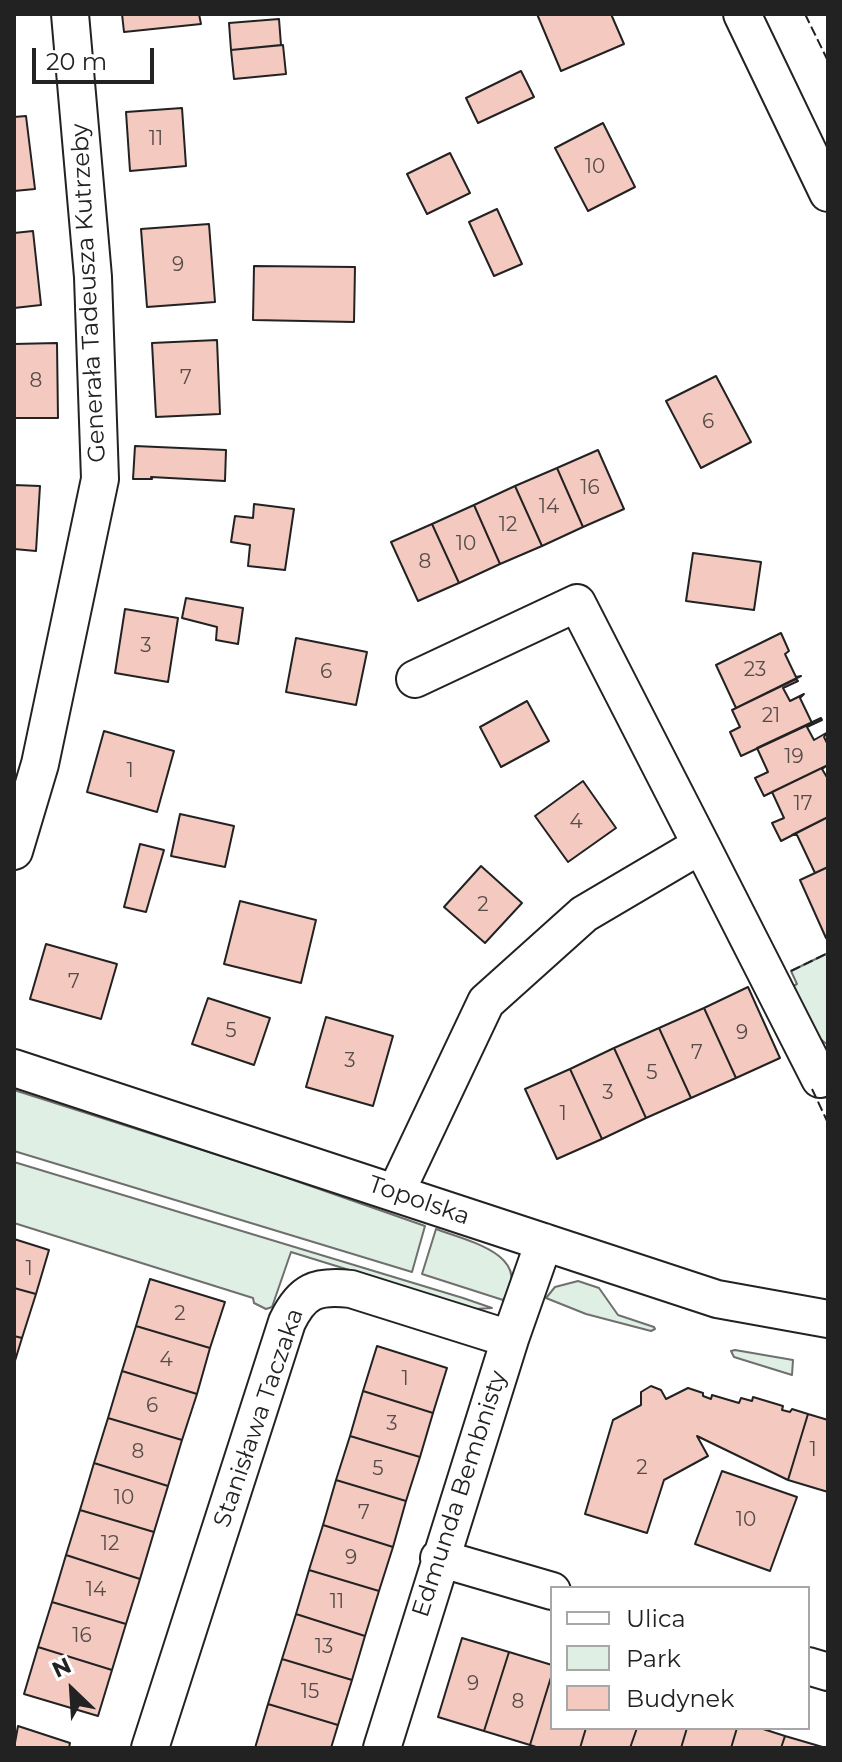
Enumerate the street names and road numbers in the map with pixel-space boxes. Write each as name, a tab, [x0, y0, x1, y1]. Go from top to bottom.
street label: Generała Tadeusza Kutrzeby	[66, 123, 112, 463]
street label: Topolska	[365, 1170, 473, 1232]
street label: Stanisława Taczaka	[208, 1305, 310, 1531]
street label: Edmunda Bembnisty	[407, 1367, 513, 1621]

